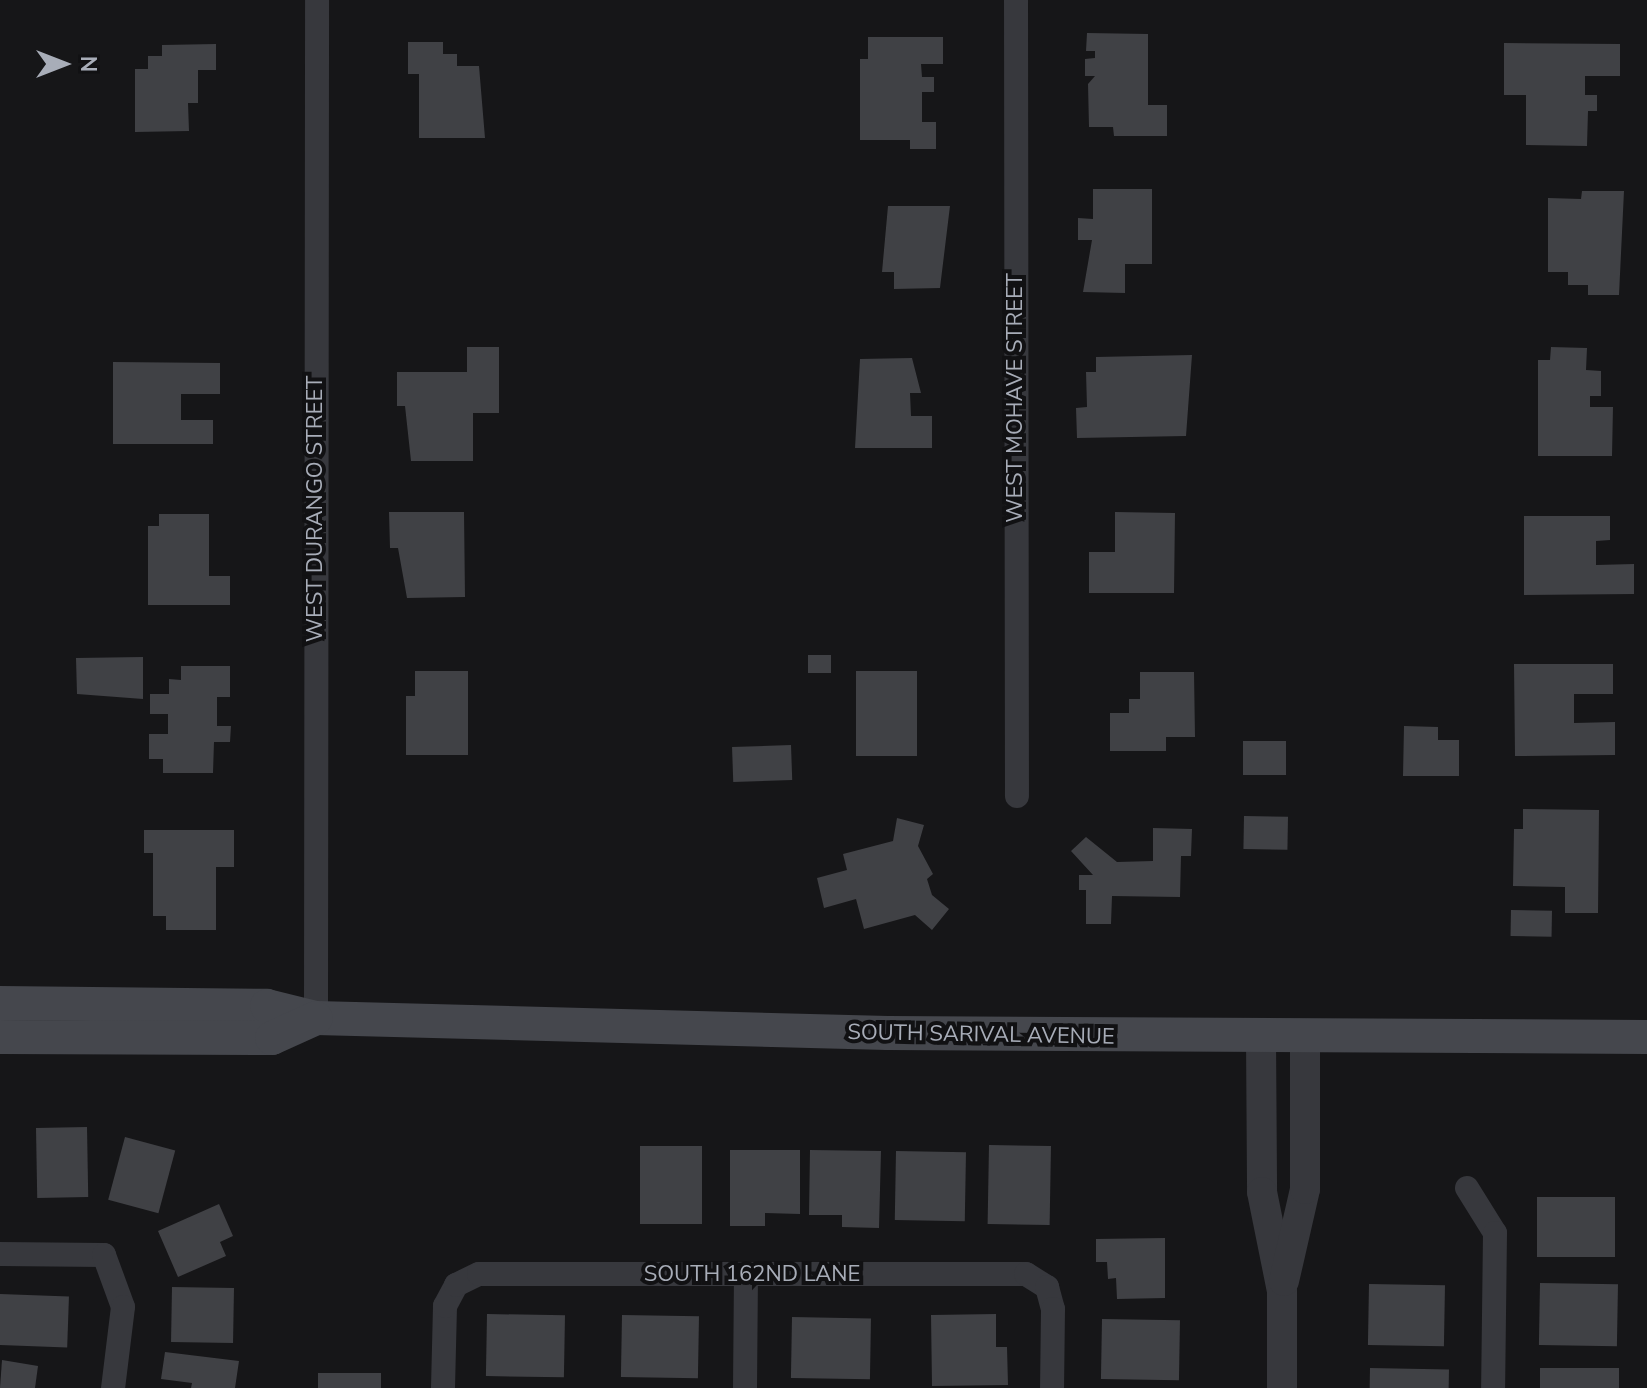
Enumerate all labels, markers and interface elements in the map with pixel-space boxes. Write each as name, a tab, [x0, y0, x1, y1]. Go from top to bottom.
north arrow	[24, 24, 104, 104]
text: N	[73, 56, 103, 72]
street label: WEST MOHAVE STREET	[1003, 273, 1029, 523]
street label: WEST DURANGO STREET	[303, 376, 329, 642]
street label: SOUTH SARIVAL AVENUE	[847, 1019, 1115, 1051]
street label: SOUTH 162ND LANE	[644, 1262, 860, 1288]

